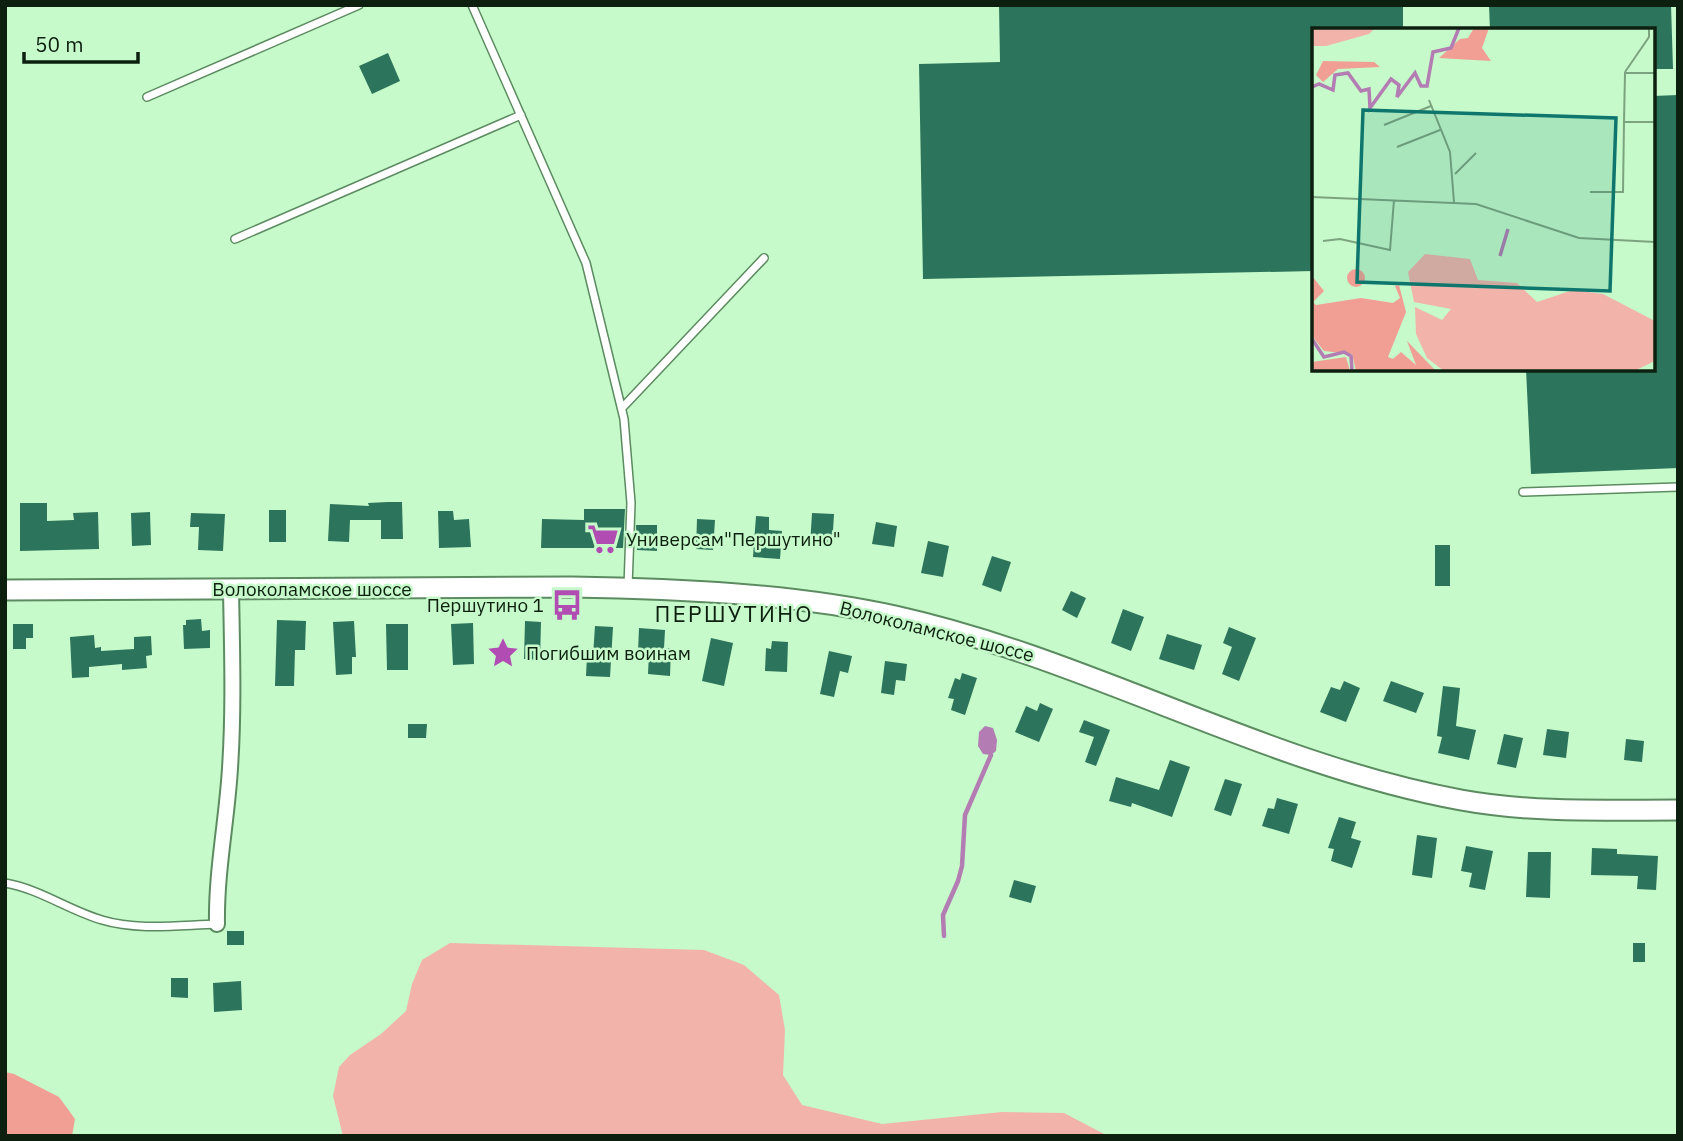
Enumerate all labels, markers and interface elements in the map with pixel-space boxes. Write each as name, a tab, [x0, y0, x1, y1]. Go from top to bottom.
scale bar	[24, 21, 138, 65]
inset map	[1312, 28, 1655, 371]
text: 50 m	[35, 30, 84, 58]
supermarket icon: Универсам"Першутино"	[586, 522, 620, 556]
place label: Универсам"Першутино"	[626, 527, 841, 551]
street label: Волоколамское шоссе	[212, 577, 412, 601]
bus stop icon: Першутино 1	[550, 588, 584, 622]
place label: Першутино 1	[427, 593, 544, 617]
street label: Волоколамское шоссе	[837, 595, 1037, 667]
district label: ПЕРШУТИНО	[654, 598, 814, 628]
place icon: Погибшим воинам	[486, 636, 520, 670]
place label: Погибшим воинам	[526, 641, 691, 665]

